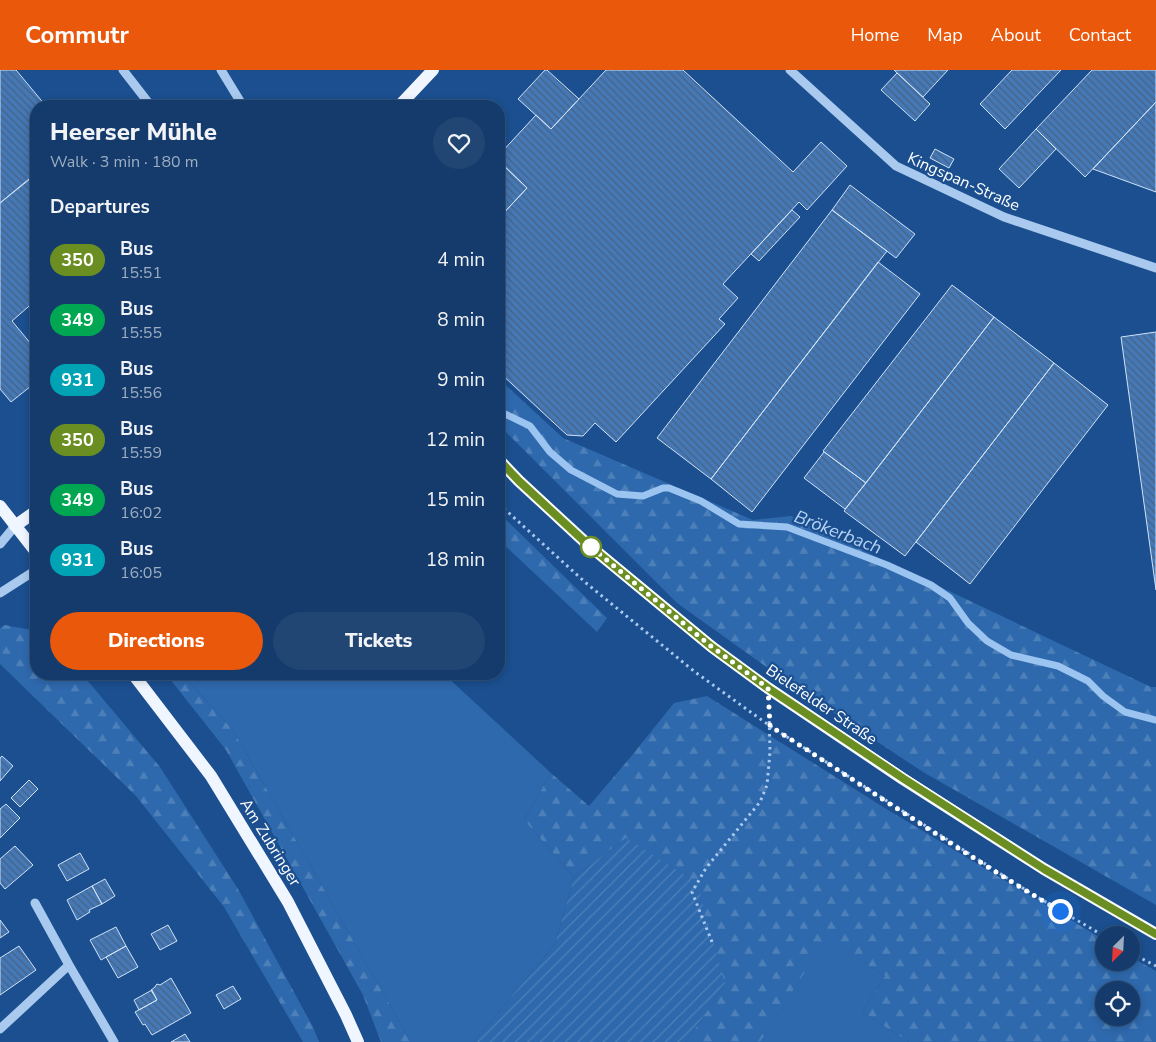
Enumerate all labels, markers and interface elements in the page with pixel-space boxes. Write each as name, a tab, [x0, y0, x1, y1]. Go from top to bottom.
text: Commutr	[25, 19, 129, 51]
text: Home	[851, 23, 899, 47]
text: Map	[927, 23, 963, 47]
text: About	[991, 23, 1041, 47]
text: Contact	[1069, 23, 1131, 47]
text: Heerser Mühle	[50, 116, 217, 148]
button: heart	[433, 117, 485, 169]
street label: Kingspan-Straße	[904, 147, 1023, 217]
text: Walk · 3 min · 180 m	[50, 151, 198, 173]
text: Departures	[50, 194, 150, 220]
text: Bus	[120, 236, 153, 262]
text: 4 min	[437, 247, 485, 273]
text: 350	[61, 248, 94, 272]
text: 15:51	[120, 262, 162, 284]
text: Bus	[120, 296, 153, 322]
text: 8 min	[437, 307, 485, 333]
text: 349	[61, 308, 94, 332]
text: 15:55	[120, 322, 162, 344]
text: Bus	[120, 356, 153, 382]
text: 9 min	[437, 367, 485, 393]
text: 931	[61, 368, 94, 392]
text: 15:56	[120, 382, 162, 404]
text: Bus	[120, 416, 153, 442]
text: 12 min	[426, 427, 485, 453]
text: 350	[61, 428, 94, 452]
text: 15:59	[120, 442, 162, 464]
text: Bus	[120, 476, 153, 502]
text: 15 min	[426, 487, 485, 513]
text: 349	[61, 488, 94, 512]
text: 16:02	[120, 502, 162, 524]
water label: Brökerbach	[791, 504, 885, 560]
text: Bus	[120, 536, 153, 562]
unlabelled marker	[580, 536, 602, 558]
text: 18 min	[426, 547, 485, 573]
text: 931	[61, 548, 94, 572]
text: 16:05	[120, 562, 162, 584]
button: Directions	[50, 612, 263, 670]
button: Tickets	[273, 612, 485, 670]
street label: Bielefelder Straße	[761, 659, 881, 750]
street label: Am Zubringer	[235, 795, 306, 891]
your location	[1048, 899, 1073, 924]
north arrow	[1095, 926, 1140, 971]
map controls	[1095, 926, 1140, 1026]
button: locate	[1095, 981, 1140, 1026]

